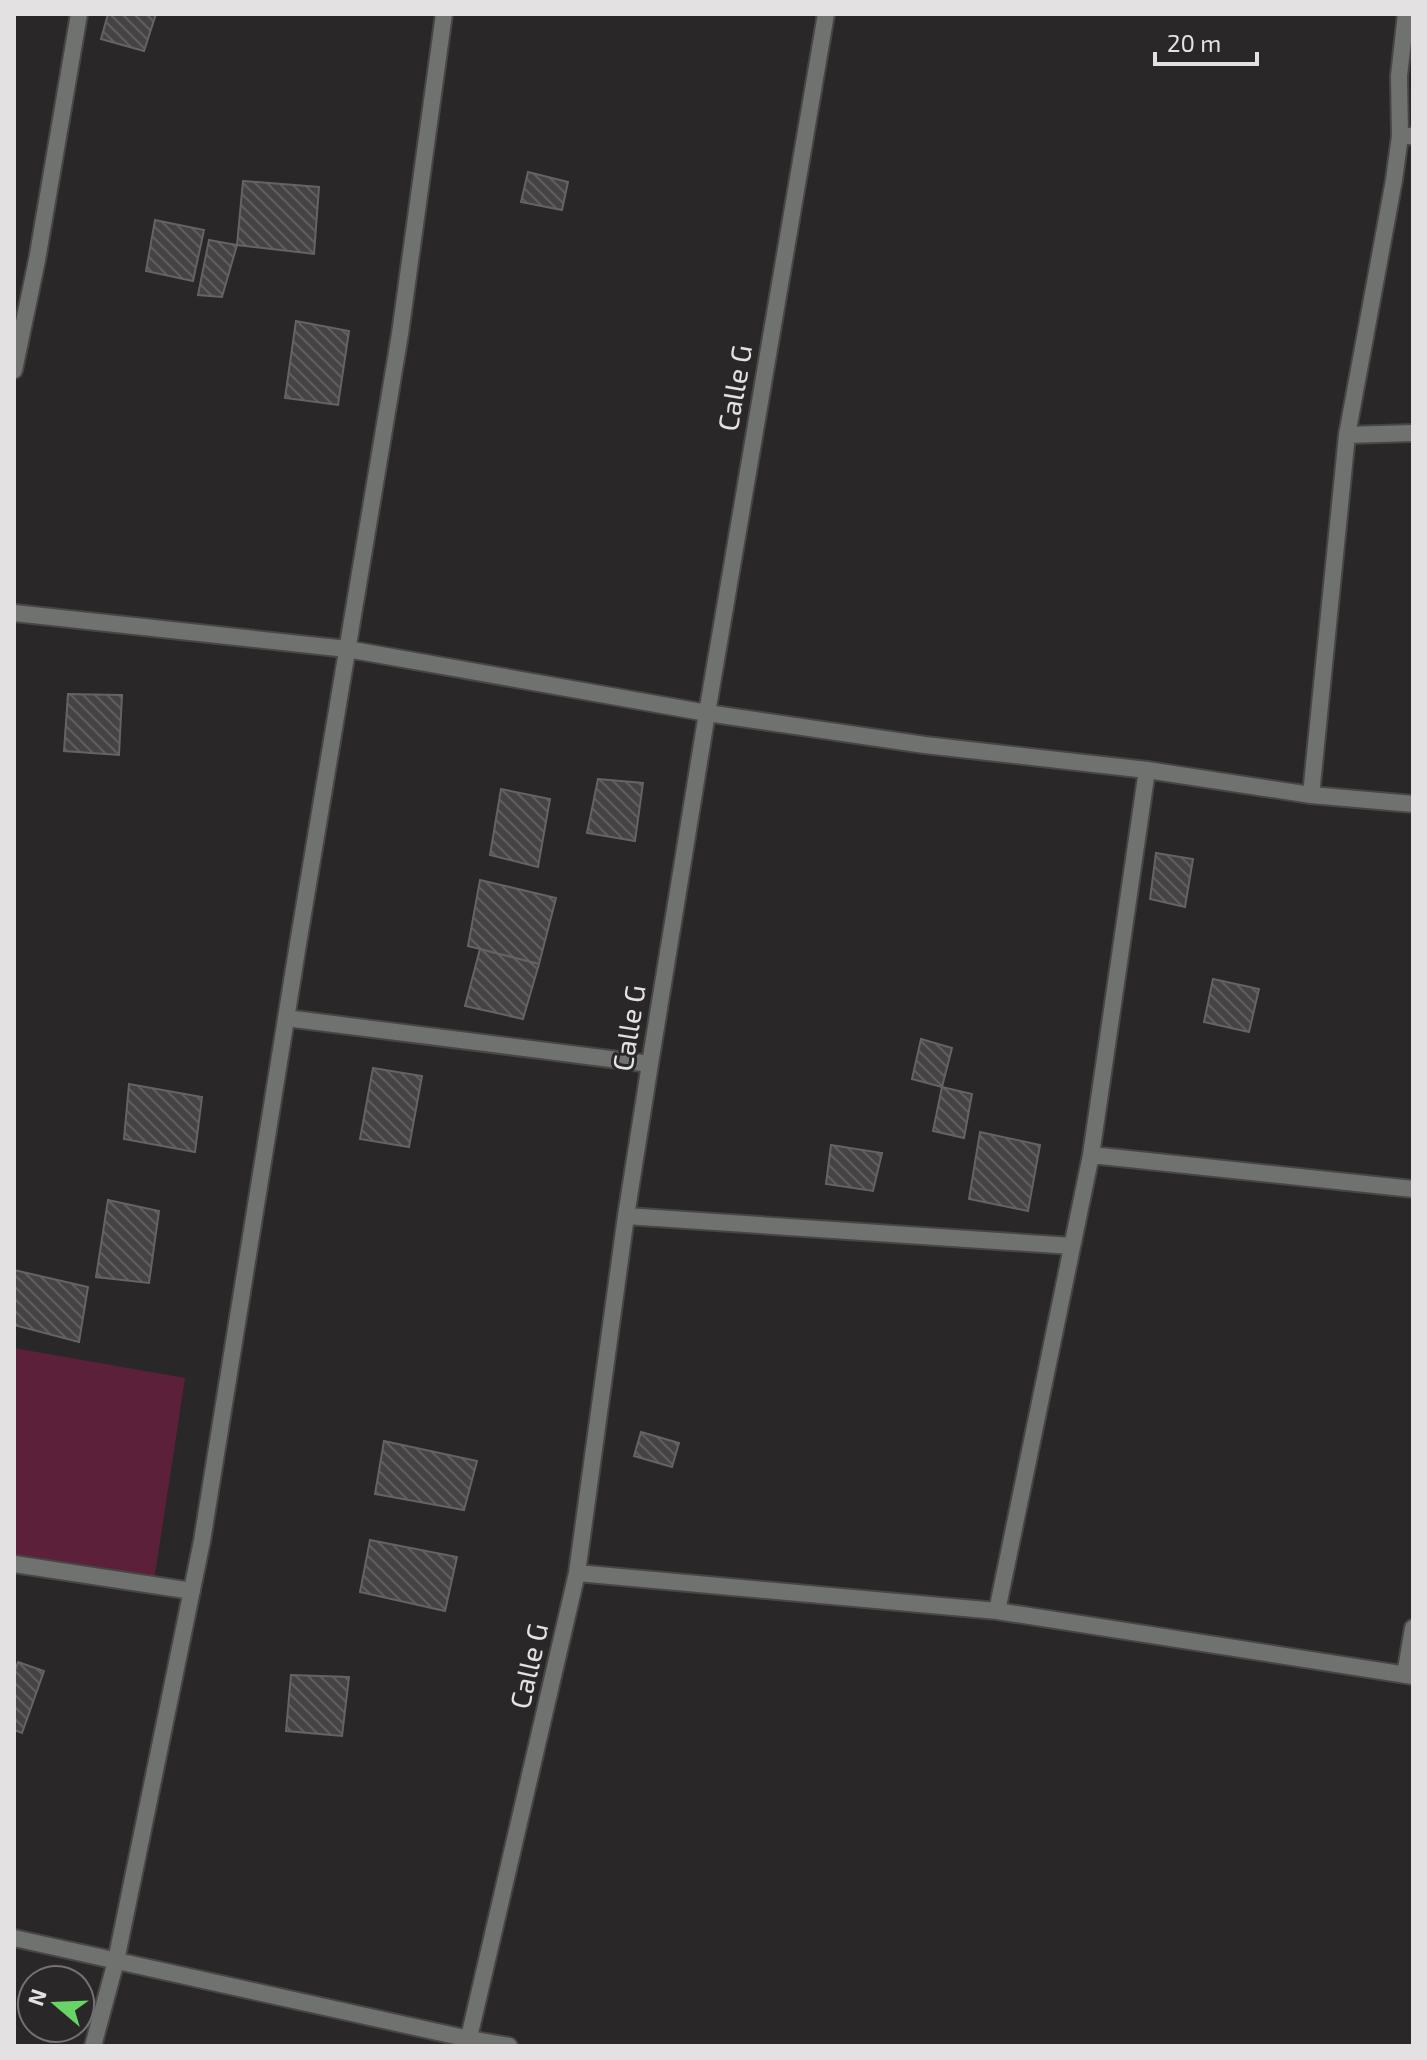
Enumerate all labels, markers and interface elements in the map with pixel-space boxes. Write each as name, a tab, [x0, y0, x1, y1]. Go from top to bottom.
scale bar	[1155, 16, 1257, 66]
text: 20 m	[1167, 28, 1221, 57]
street label: Calle G	[710, 342, 758, 434]
street label: Calle G	[604, 982, 652, 1073]
street label: Calle G	[502, 1620, 554, 1712]
north arrow	[16, 1964, 96, 2044]
text: N	[21, 1985, 51, 2009]

